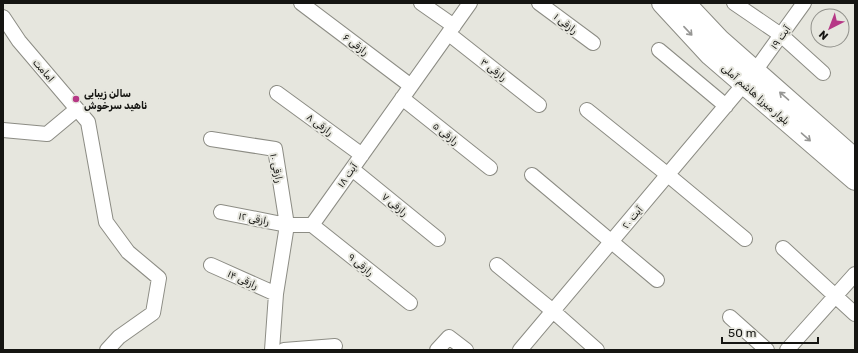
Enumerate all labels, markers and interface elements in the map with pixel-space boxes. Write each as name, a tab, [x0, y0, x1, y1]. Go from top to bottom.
north arrow	[810, 8, 850, 48]
street label: رازقی ۱	[551, 11, 580, 37]
street label: آیت ۱۹	[768, 23, 793, 52]
one-way arrow	[683, 26, 693, 36]
text: N	[816, 28, 831, 43]
street label: رازقی ۶	[340, 31, 370, 58]
street label: رازقی ۳	[478, 56, 509, 84]
street label: امامت	[30, 57, 56, 85]
street label: بلوار میرزا هاشم آملی	[719, 62, 792, 128]
place label: سالن زیبایی ناهید سرخوش	[84, 88, 147, 112]
one-way arrow	[778, 92, 789, 101]
marker: سالن زیبایی ناهید سرخوش	[71, 94, 81, 104]
street label: رازقی ۸	[304, 111, 335, 138]
street label: رازقی ۵	[430, 120, 461, 148]
one-way arrow	[800, 132, 810, 141]
street label: رازقی ۱۰	[267, 153, 285, 184]
street label: آیت ۱۸	[335, 161, 361, 190]
street label: رازقی ۷	[379, 191, 410, 219]
street label: آیت ۲۰	[620, 204, 646, 231]
street label: رازقی ۱۲	[237, 210, 270, 228]
street label: رازقی ۹	[345, 251, 375, 279]
street label: رازقی ۱۴	[226, 268, 260, 292]
scale bar	[722, 319, 818, 345]
text: 50 m	[728, 326, 756, 340]

